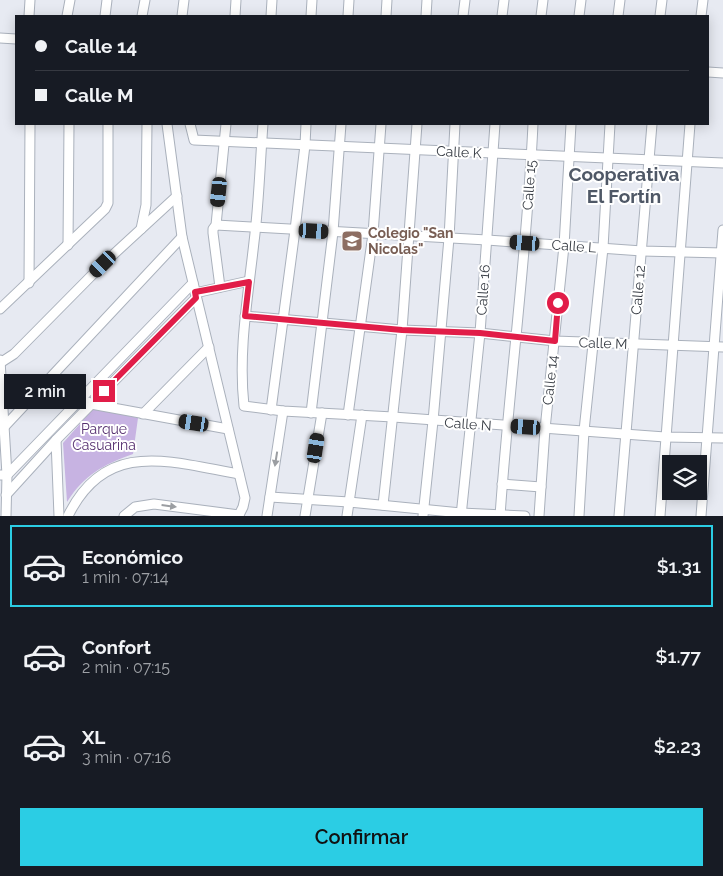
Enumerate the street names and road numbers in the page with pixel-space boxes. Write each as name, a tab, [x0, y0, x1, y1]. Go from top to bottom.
street label: Calle K	[436, 143, 482, 161]
street label: Calle 15	[519, 159, 539, 211]
street label: Calle L	[551, 236, 597, 256]
street label: Calle 16	[473, 264, 493, 316]
street label: Calle 12	[628, 264, 648, 316]
street label: Calle M	[578, 334, 628, 352]
street label: Calle 14	[539, 354, 561, 406]
street label: Calle N	[444, 414, 492, 434]

